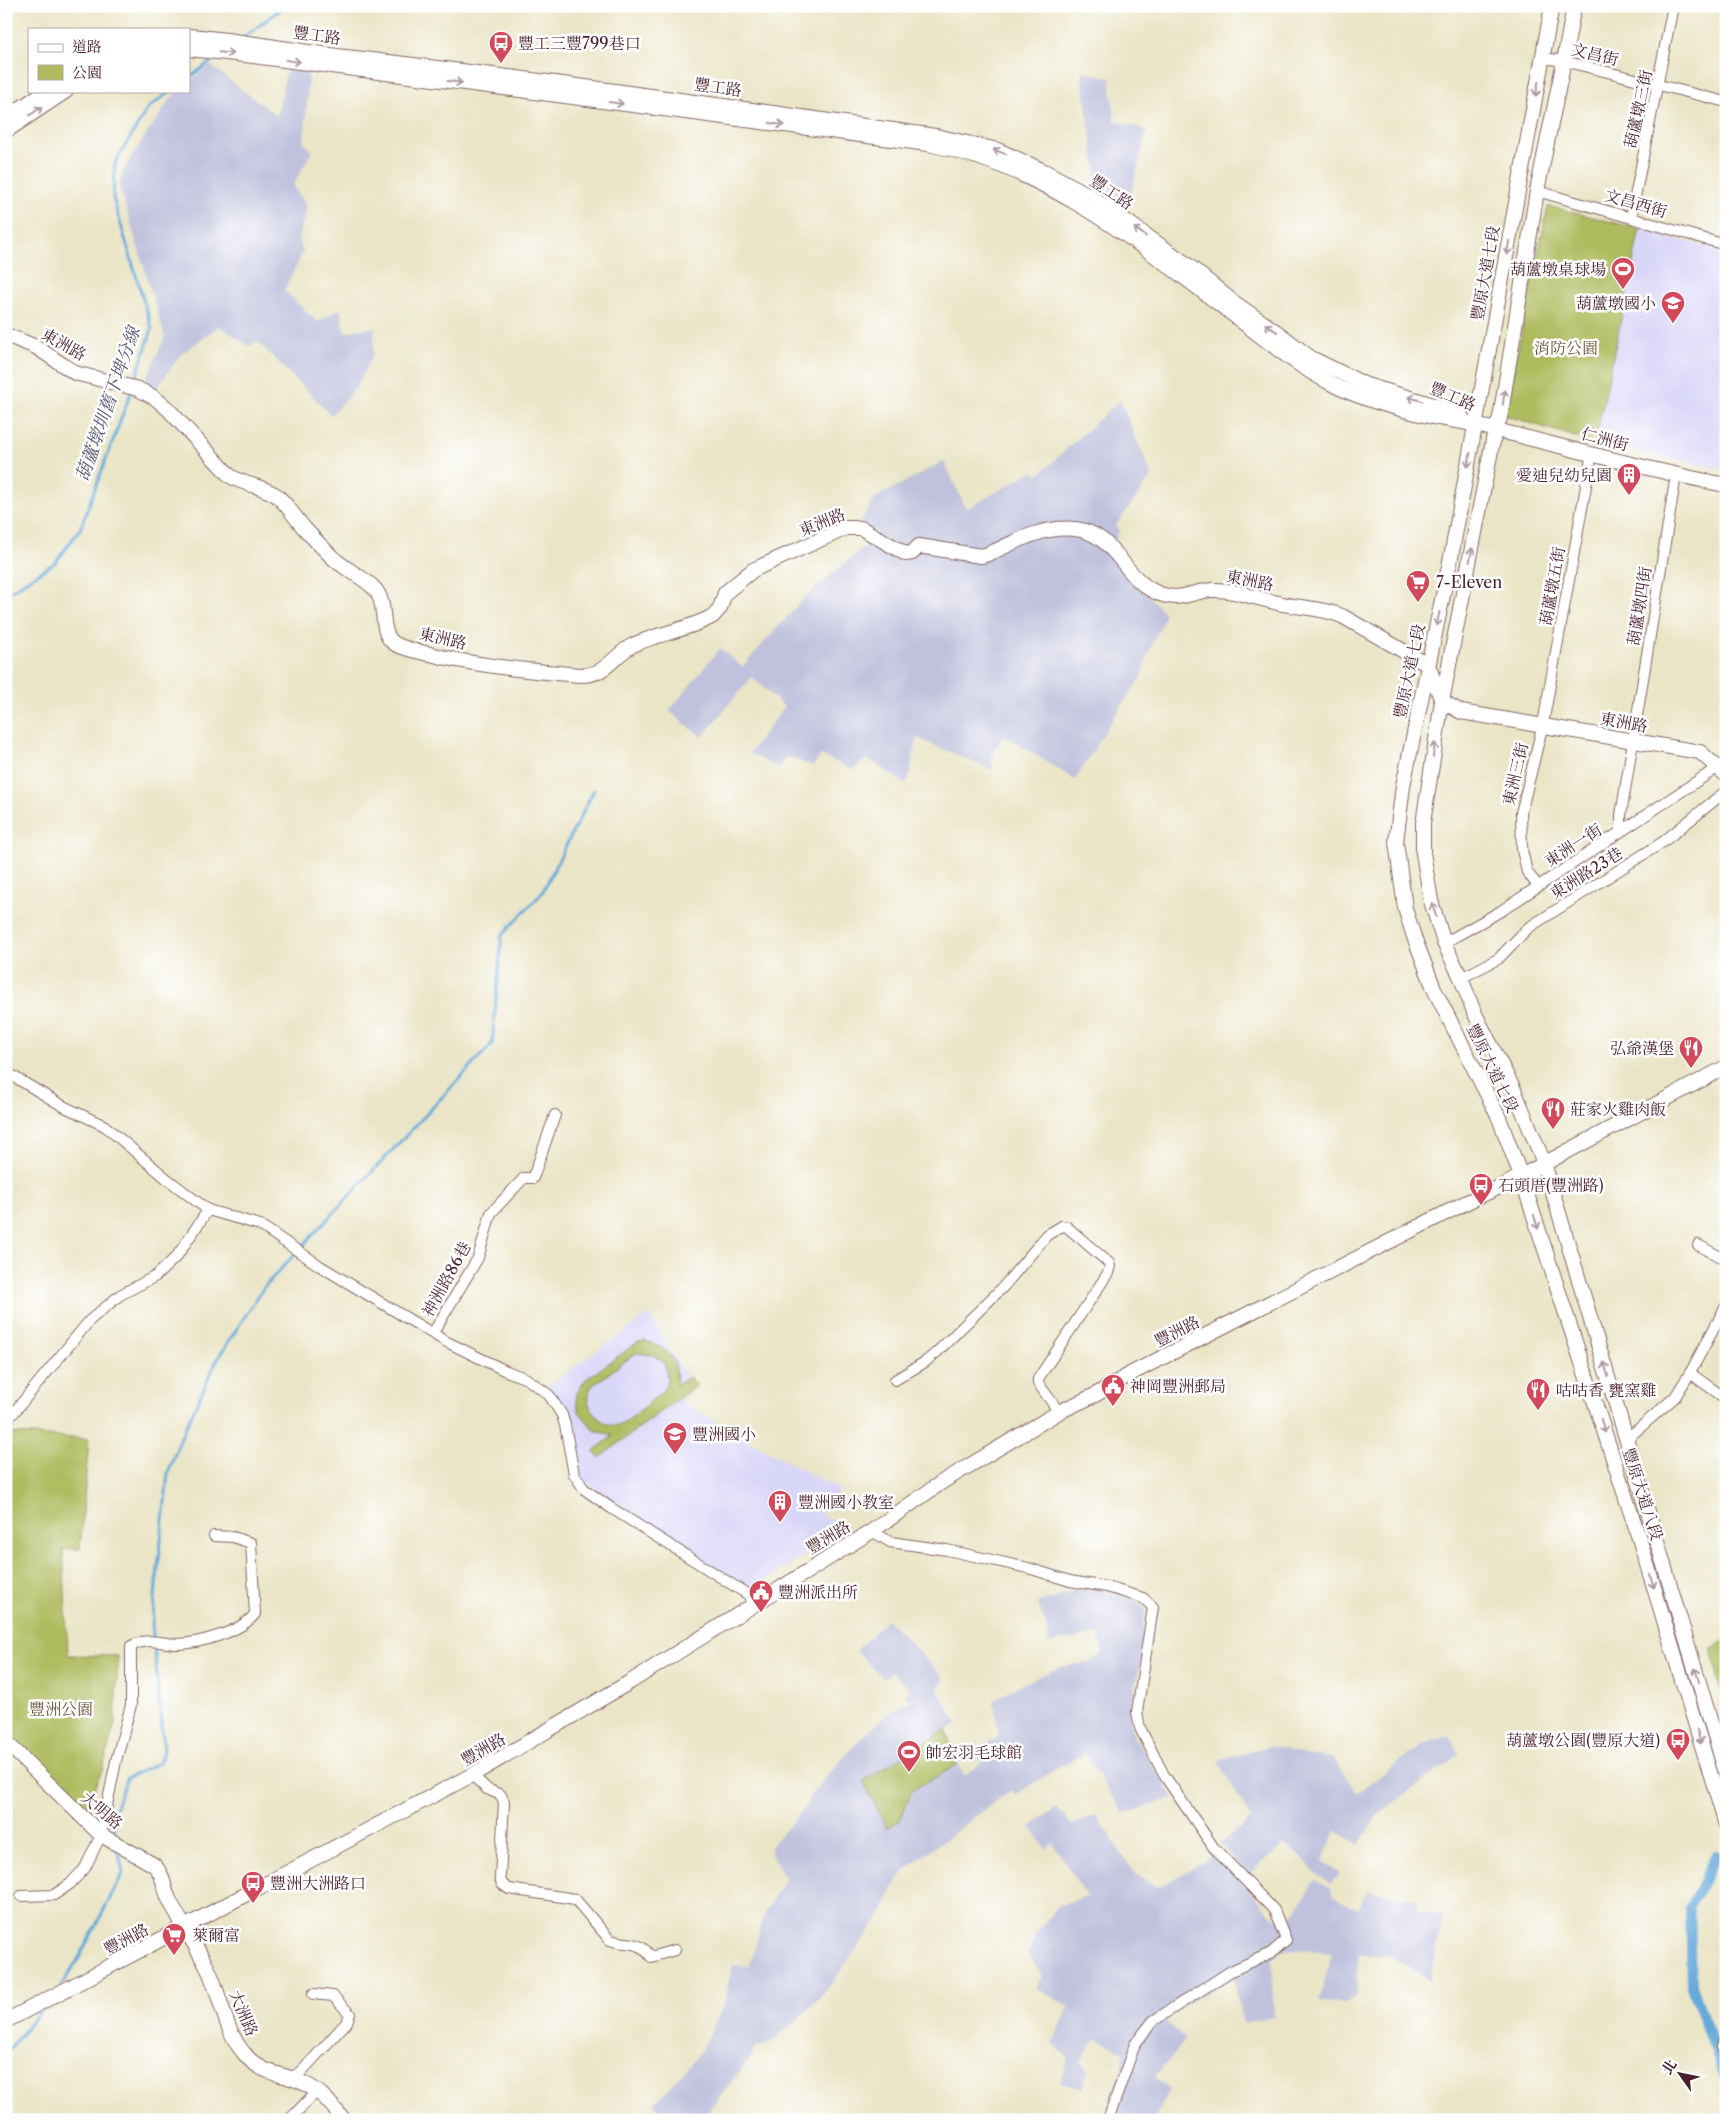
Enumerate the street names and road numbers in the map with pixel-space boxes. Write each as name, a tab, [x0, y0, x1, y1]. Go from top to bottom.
street label: 豐工路	[292, 22, 342, 48]
street label: 文昌街	[1569, 38, 1621, 70]
street label: 葫蘆墩三街	[1620, 68, 1656, 150]
street label: 豐工路	[693, 74, 743, 100]
street label: 豐工路	[1087, 170, 1137, 214]
street label: 文昌西街	[1602, 185, 1670, 221]
street label: 豐原大道七段	[1467, 224, 1503, 322]
street label: 東洲路	[38, 324, 90, 364]
street label: 豐工路	[1427, 377, 1479, 415]
street label: 仁洲街	[1579, 423, 1631, 455]
street label: 東洲路	[796, 504, 848, 540]
street label: 葫蘆墩五街	[1535, 545, 1569, 627]
street label: 葫蘆墩四街	[1623, 565, 1655, 647]
street label: 東洲路	[1225, 566, 1275, 594]
street label: 豐原大道七段	[1389, 622, 1429, 720]
street label: 東洲路	[417, 623, 469, 653]
street label: 東洲路	[1599, 708, 1649, 736]
street label: 東洲三街	[1498, 741, 1532, 807]
street label: 東洲一街	[1541, 819, 1605, 871]
street label: 東洲路23巷	[1546, 843, 1626, 903]
street label: 豐原大道七段	[1463, 1020, 1523, 1116]
street label: 神洲路86巷	[417, 1238, 475, 1320]
street label: 豐洲路	[1151, 1311, 1203, 1351]
street label: 豐原大道八段	[1619, 1445, 1667, 1543]
street label: 豐洲路	[802, 1516, 854, 1558]
street label: 豐洲路	[457, 1728, 509, 1770]
street label: 大明路	[77, 1787, 127, 1833]
street label: 豐洲路	[100, 1919, 152, 1959]
street label: 大洲路	[225, 1987, 263, 2039]

